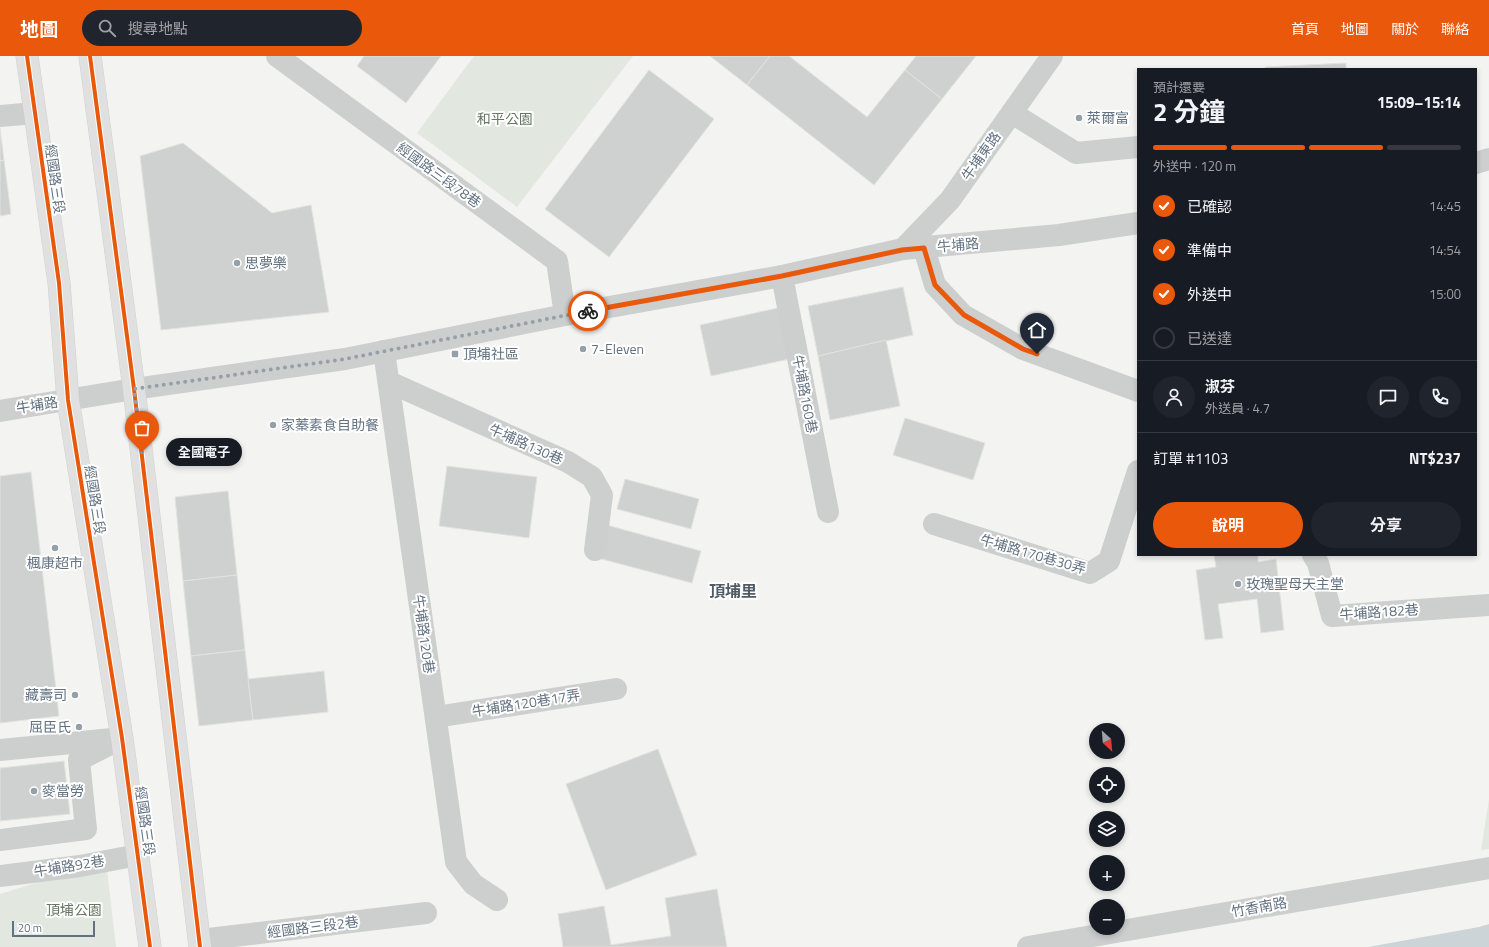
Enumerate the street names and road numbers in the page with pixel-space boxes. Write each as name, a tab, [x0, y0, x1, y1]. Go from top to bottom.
street label: 牛埔東路	[956, 127, 1005, 185]
street label: 經國路三段78巷	[393, 137, 486, 212]
street label: 經國路三段	[40, 143, 71, 215]
street label: 牛埔路	[936, 232, 980, 257]
street label: 牛埔路160巷	[788, 353, 823, 435]
street label: 牛埔路	[15, 391, 59, 418]
street label: 牛埔路130巷	[486, 418, 567, 469]
street label: 經國路三段	[80, 464, 111, 536]
street label: 牛埔路170巷30弄	[978, 528, 1089, 579]
street label: 牛埔路120巷	[409, 593, 440, 675]
street label: 牛埔路182巷	[1339, 598, 1419, 625]
street label: 牛埔路120巷17弄	[470, 684, 581, 721]
street label: 經國路三段	[130, 785, 161, 857]
street label: 牛埔路92巷	[32, 850, 106, 881]
street label: 竹香南路	[1230, 891, 1288, 922]
street label: 經國路三段2巷	[266, 910, 360, 943]

